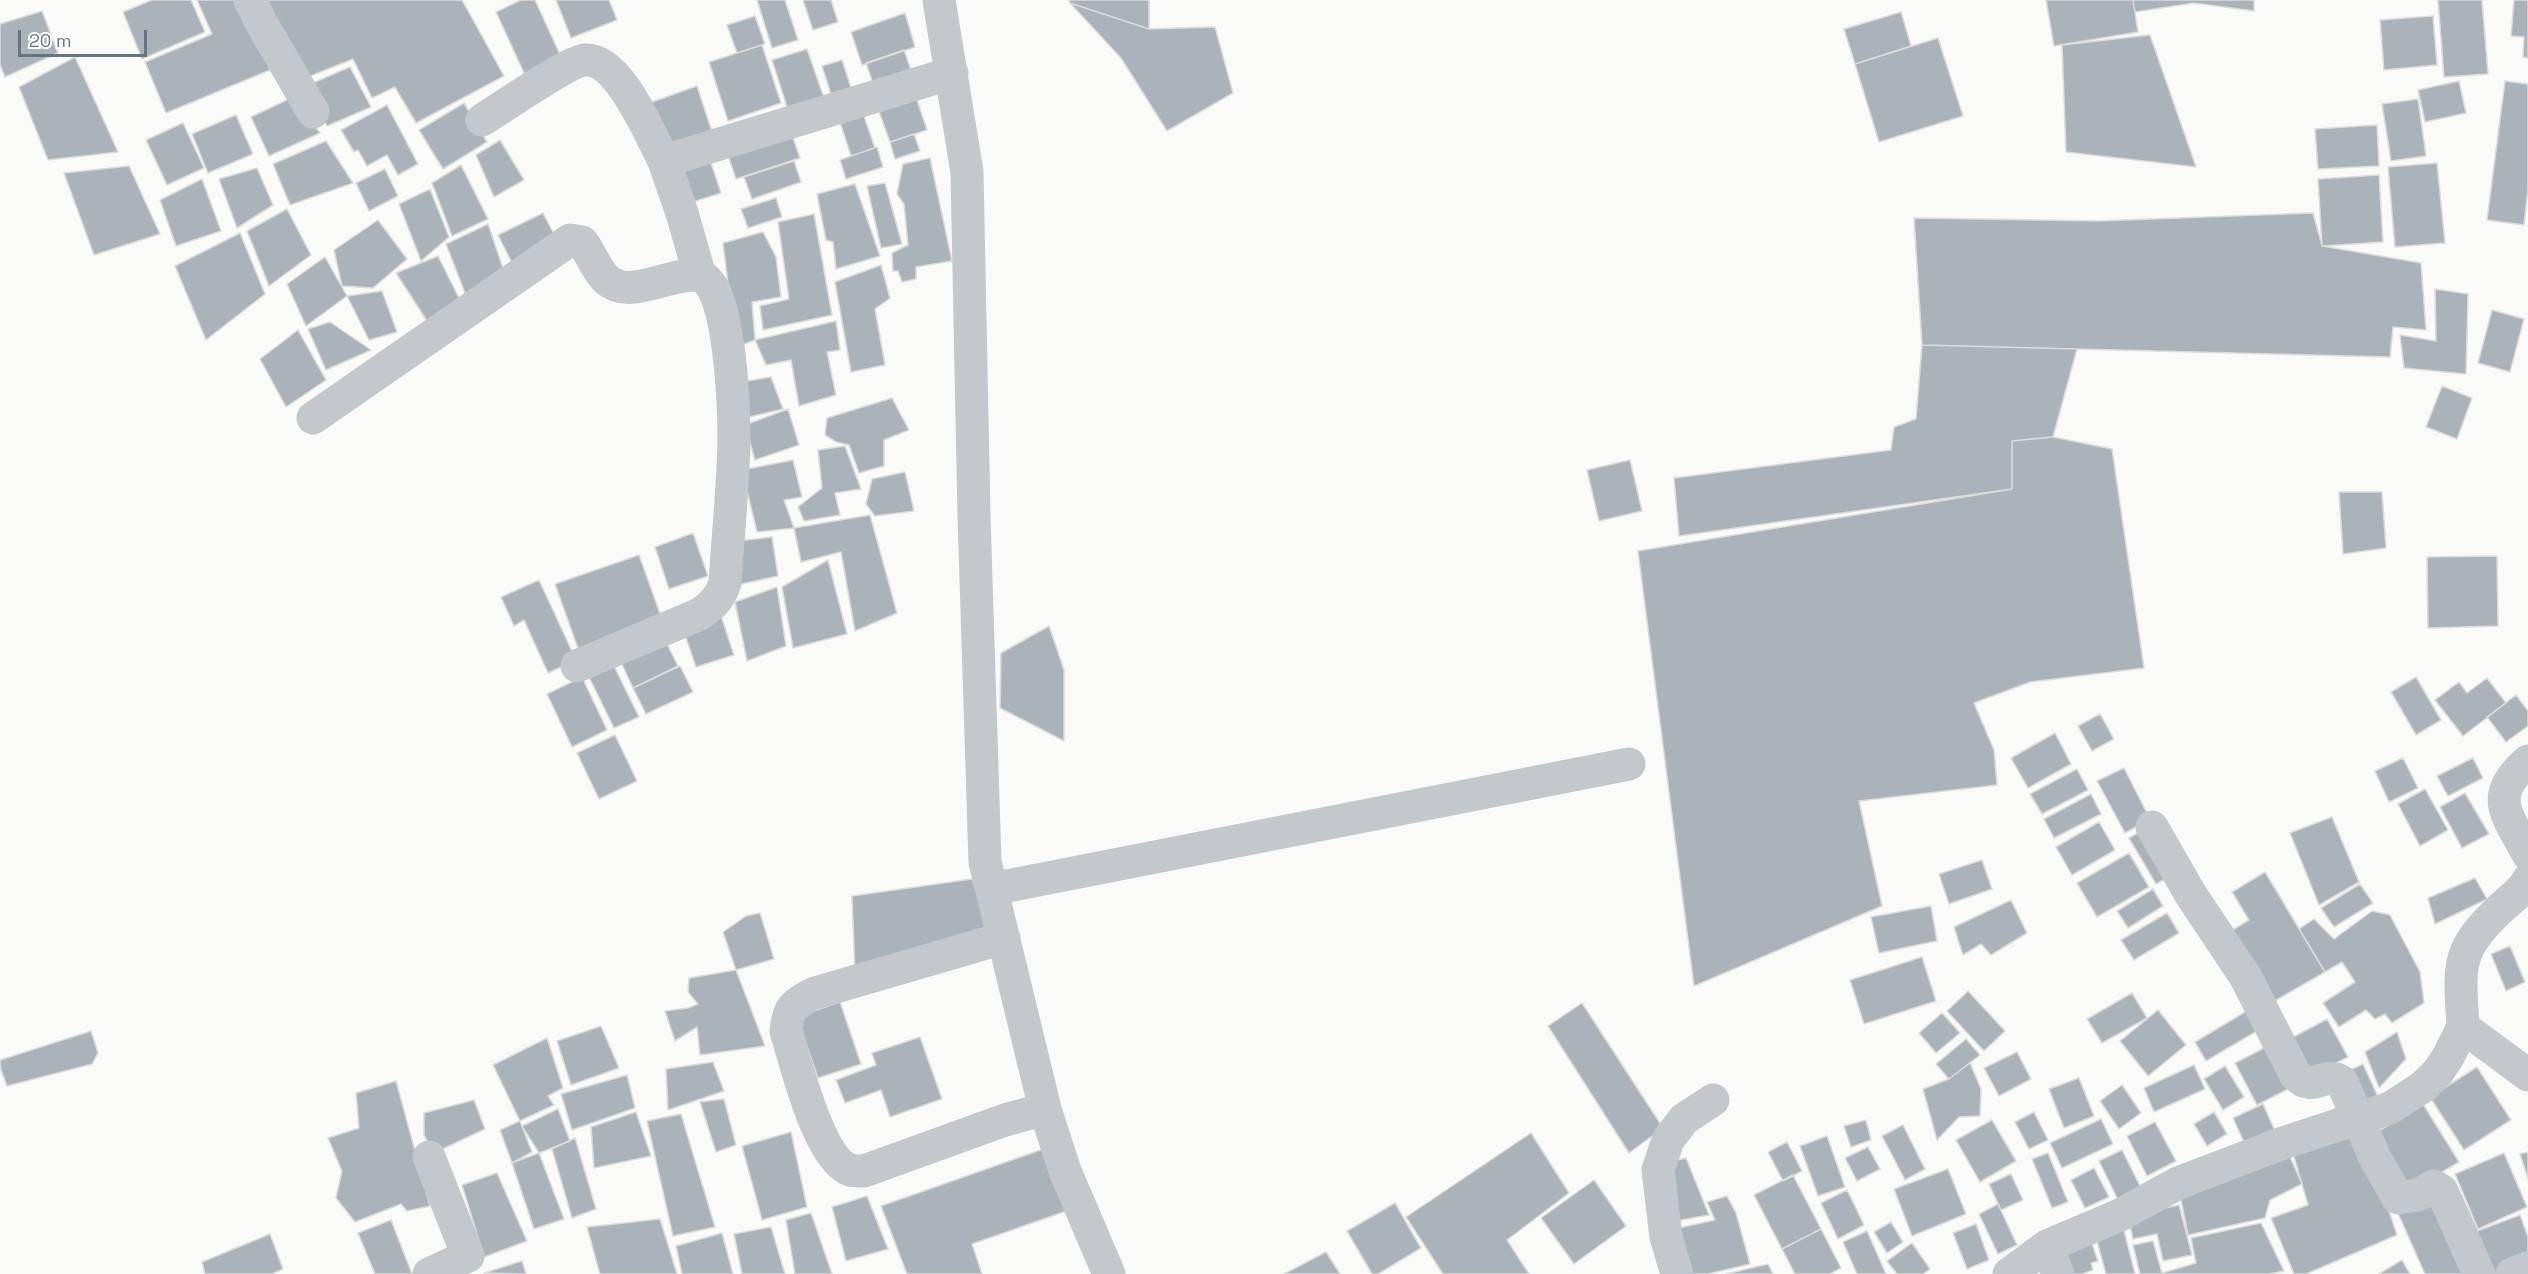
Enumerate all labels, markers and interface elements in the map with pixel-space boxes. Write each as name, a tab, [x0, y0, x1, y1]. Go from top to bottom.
scale bar	[21, 18, 150, 56]
text: 20 m	[29, 29, 72, 52]

